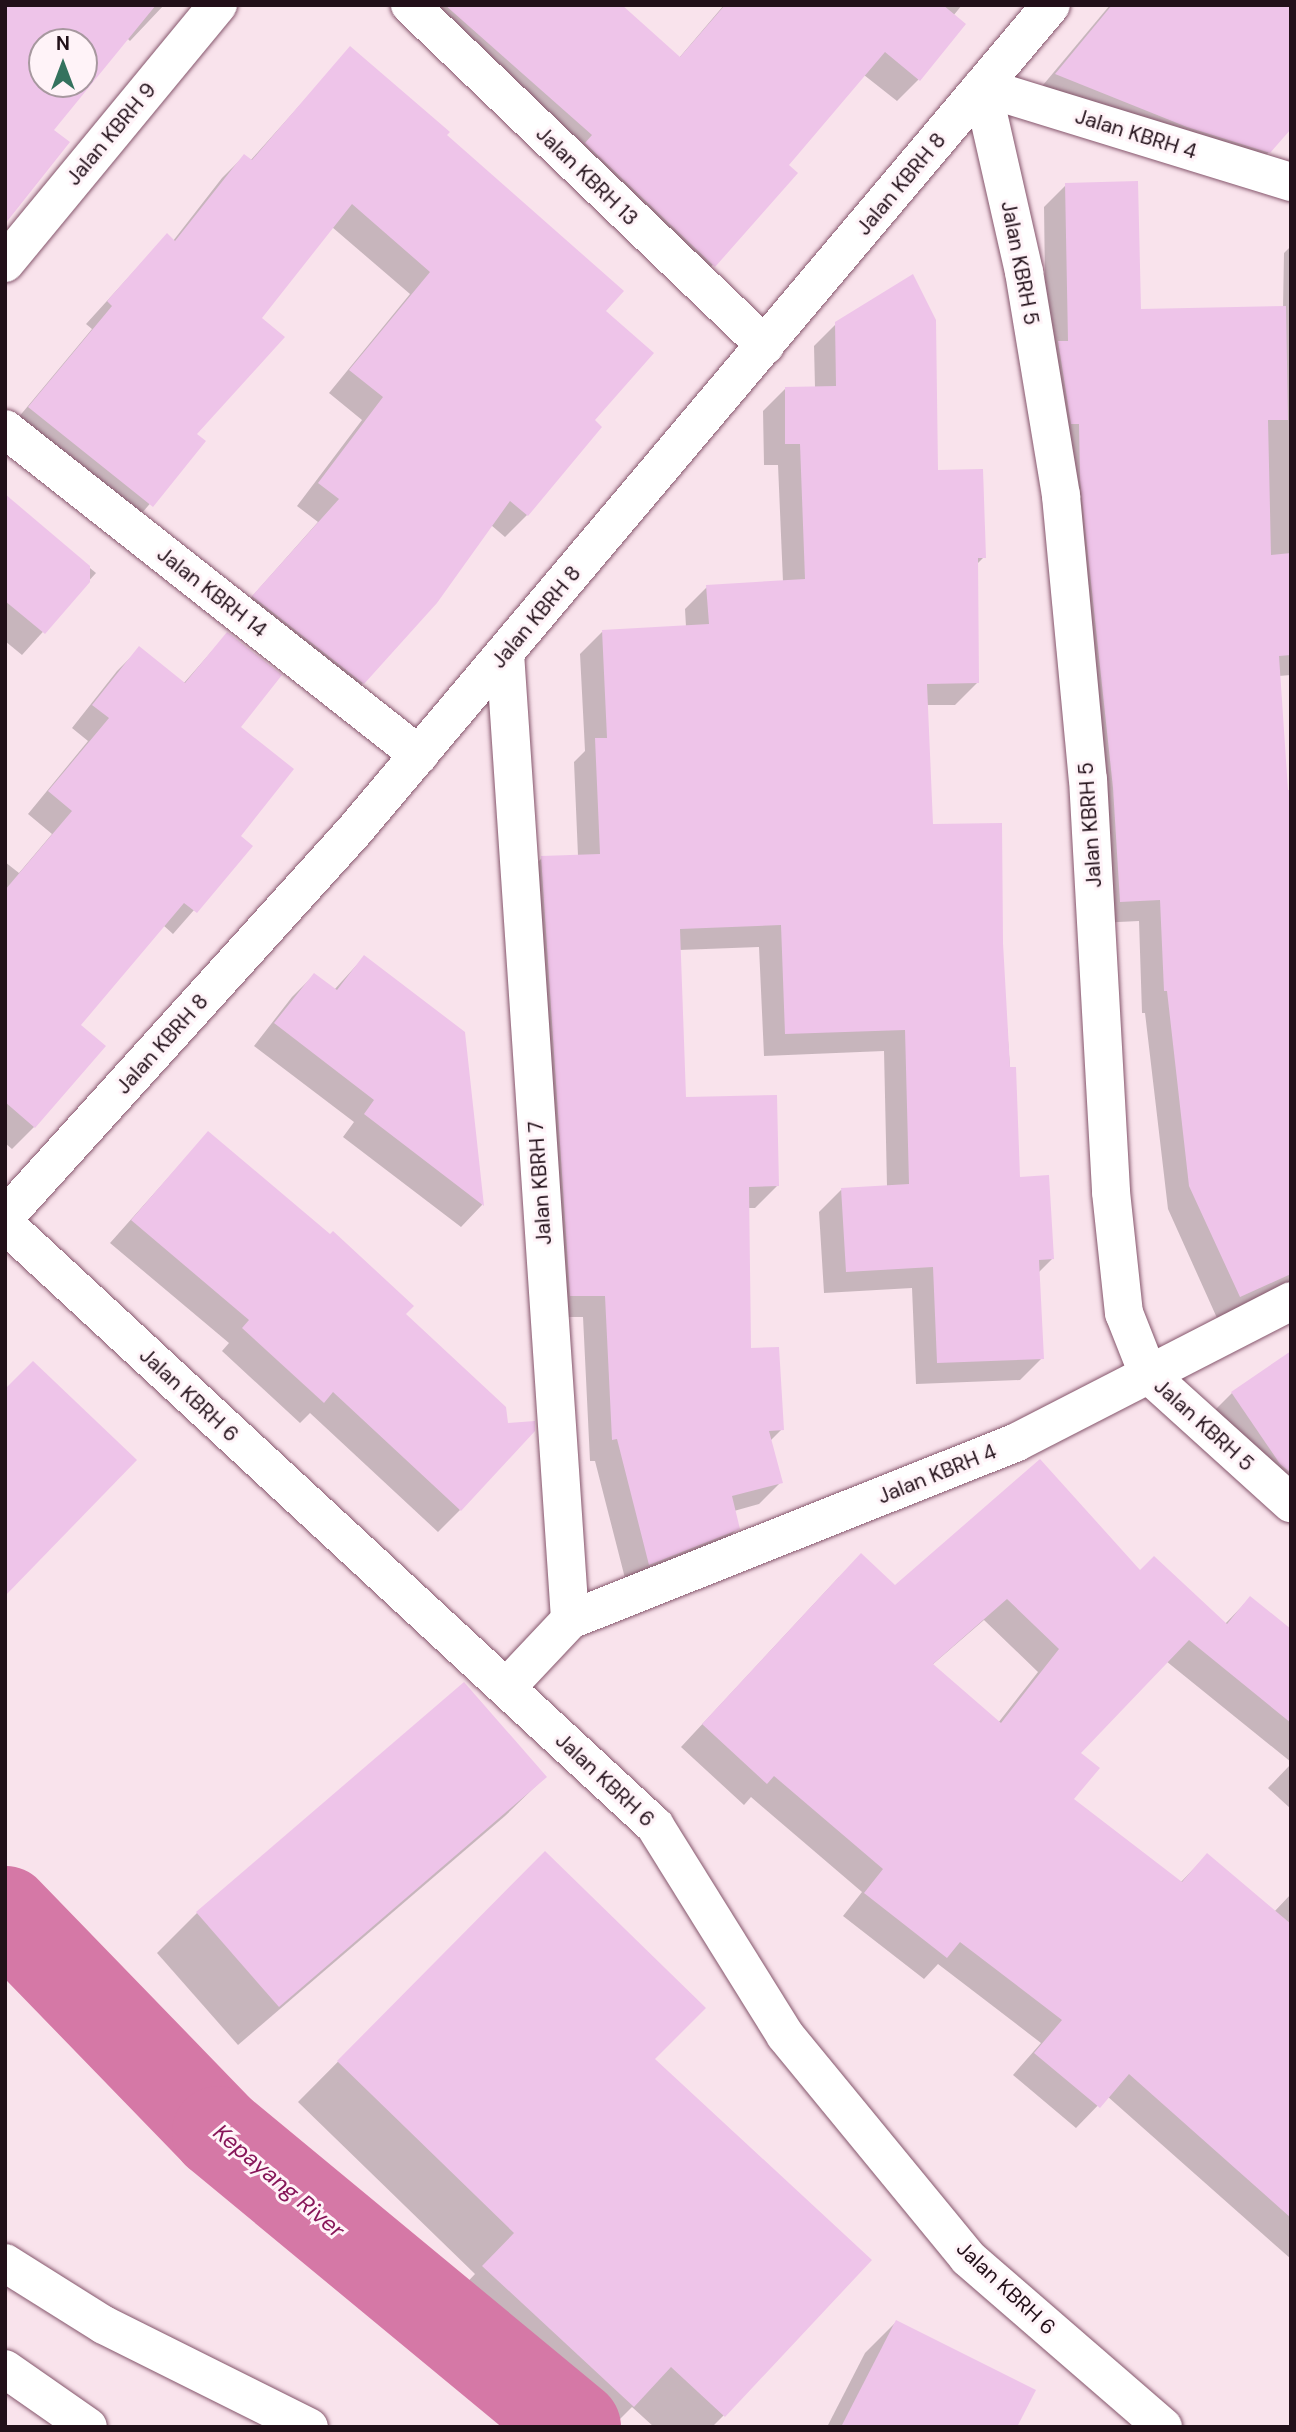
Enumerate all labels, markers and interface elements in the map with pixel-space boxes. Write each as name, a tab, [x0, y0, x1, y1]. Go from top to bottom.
north arrow	[28, 28, 98, 98]
text: N	[56, 31, 70, 56]
street label: Jalan KBRH 9	[61, 78, 161, 190]
street label: Jalan KBRH 4	[1072, 104, 1200, 164]
street label: Jalan KBRH 13	[531, 121, 643, 231]
street label: Jalan KBRH 8	[851, 128, 951, 240]
street label: Jalan KBRH 5	[996, 199, 1044, 327]
street label: Jalan KBRH 14	[152, 541, 272, 643]
street label: Jalan KBRH 8	[486, 561, 586, 673]
street label: Jalan KBRH 5	[1073, 761, 1107, 889]
street label: Jalan KBRH 8	[111, 989, 213, 1099]
street label: Jalan KBRH 7	[523, 1120, 557, 1246]
street label: Jalan KBRH 6	[134, 1343, 244, 1447]
street label: Jalan KBRH 5	[1149, 1374, 1259, 1476]
street label: Jalan KBRH 4	[874, 1439, 1000, 1509]
street label: Jalan KBRH 6	[550, 1728, 660, 1832]
water label: Kepayang River	[208, 2118, 350, 2244]
street label: Jalan KBRH 6	[951, 2236, 1061, 2340]

